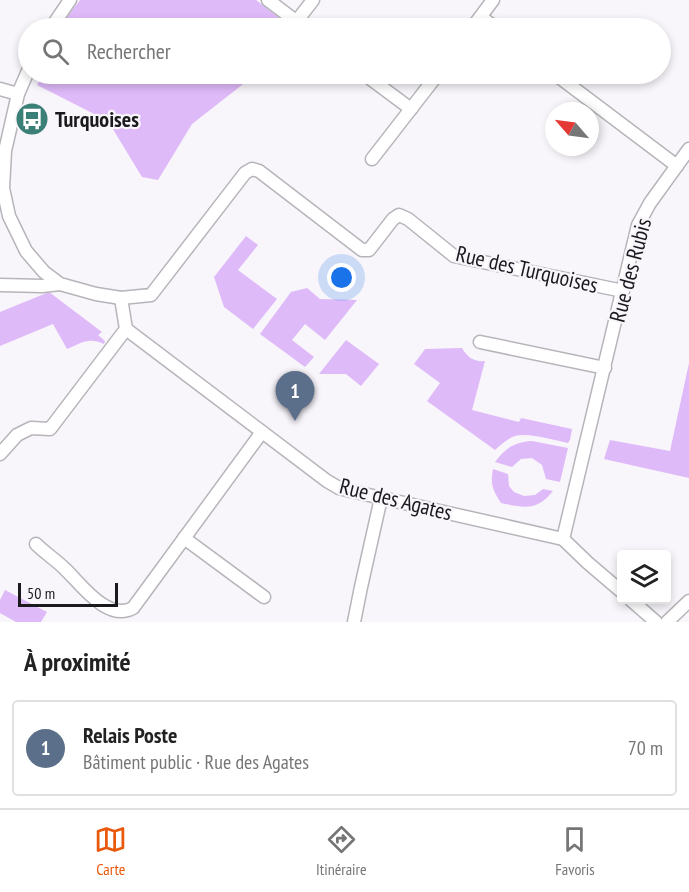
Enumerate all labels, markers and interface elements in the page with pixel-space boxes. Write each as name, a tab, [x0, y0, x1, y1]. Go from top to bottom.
search box	[18, 18, 671, 84]
icon: search	[39, 35, 72, 68]
text: Rechercher	[87, 37, 171, 65]
bus stop icon: Turquoises	[14, 101, 50, 137]
north arrow	[545, 102, 599, 156]
place label: Turquoises	[55, 105, 139, 133]
street label: Rue des Rubis	[603, 215, 657, 325]
street label: Rue des Turquoises	[453, 239, 601, 299]
your location	[327, 263, 356, 292]
pin: 1	[276, 372, 314, 421]
street label: Rue des Agates	[337, 472, 455, 526]
map controls	[617, 550, 671, 604]
button: layers	[617, 550, 671, 604]
scale bar	[18, 580, 118, 608]
text: 50 m	[27, 583, 55, 603]
text: À proximité	[24, 645, 131, 678]
text: Relais Poste	[83, 721, 177, 749]
text: 1	[41, 735, 50, 761]
text: 70 m	[628, 735, 663, 761]
text: Bâtiment public · Rue des Agates	[83, 749, 309, 775]
tab: Carte	[94, 823, 127, 879]
tab: Itinéraire	[316, 823, 367, 879]
tab: Favoris	[555, 823, 595, 879]

